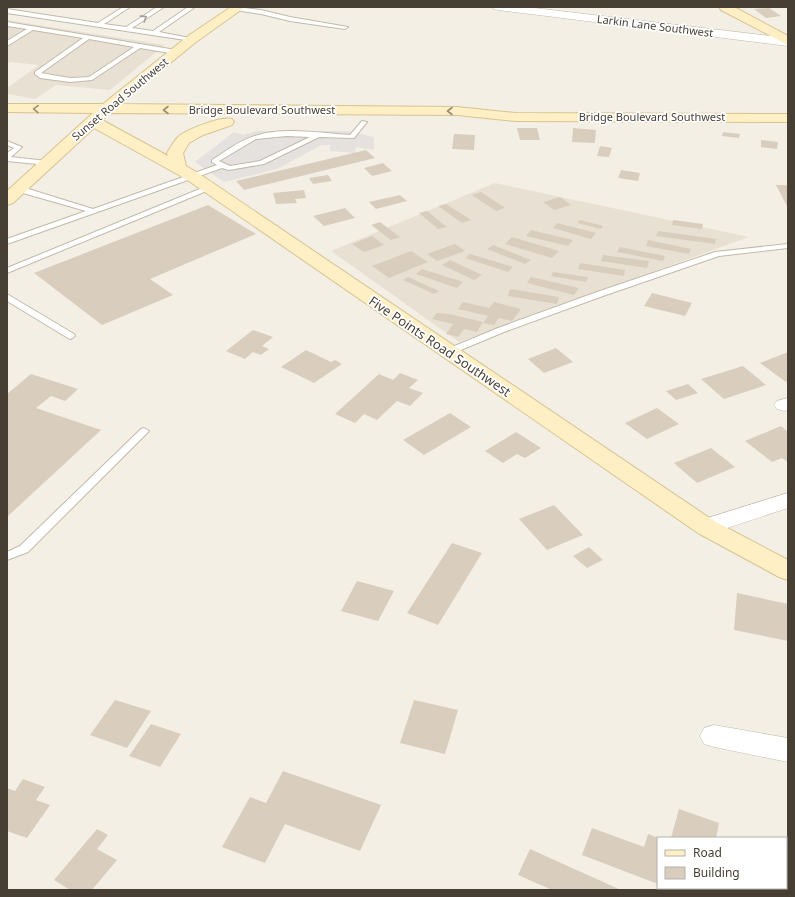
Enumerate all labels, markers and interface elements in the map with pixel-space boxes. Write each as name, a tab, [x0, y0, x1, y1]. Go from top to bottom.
street label: Larkin Lane Southwest	[596, 11, 714, 40]
one-way arrow	[140, 15, 147, 23]
street label: Sunset Road Southwest	[68, 54, 171, 143]
street label: Bridge Boulevard Southwest	[189, 102, 335, 117]
one-way arrow	[33, 105, 39, 113]
one-way arrow	[163, 106, 169, 114]
one-way arrow	[447, 107, 453, 115]
street label: Bridge Boulevard Southwest	[579, 109, 725, 124]
street label: Five Points Road Southwest	[365, 292, 515, 401]
legend	[657, 837, 787, 889]
text: Road	[693, 844, 722, 861]
text: Building	[693, 864, 740, 881]

